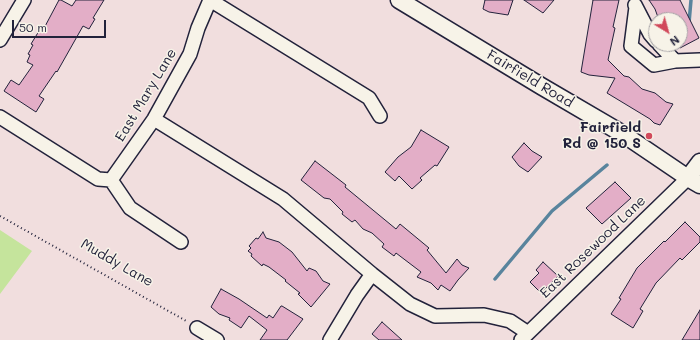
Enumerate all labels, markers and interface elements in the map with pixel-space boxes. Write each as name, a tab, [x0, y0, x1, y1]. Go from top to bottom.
scale bar	[14, 12, 108, 38]
north arrow	[648, 12, 688, 52]
text: 50 m	[19, 19, 47, 35]
text: N	[667, 33, 683, 50]
street label: East Mary Lane	[112, 46, 180, 144]
street label: Fairfield Road	[484, 47, 576, 111]
place label: Fairfield Rd @ 150 S	[563, 120, 641, 152]
marker: Fairfield Rd @ 150 S	[644, 131, 654, 141]
street label: East Rosewood Lane	[537, 192, 649, 302]
street label: Muddy Lane	[78, 236, 156, 290]

